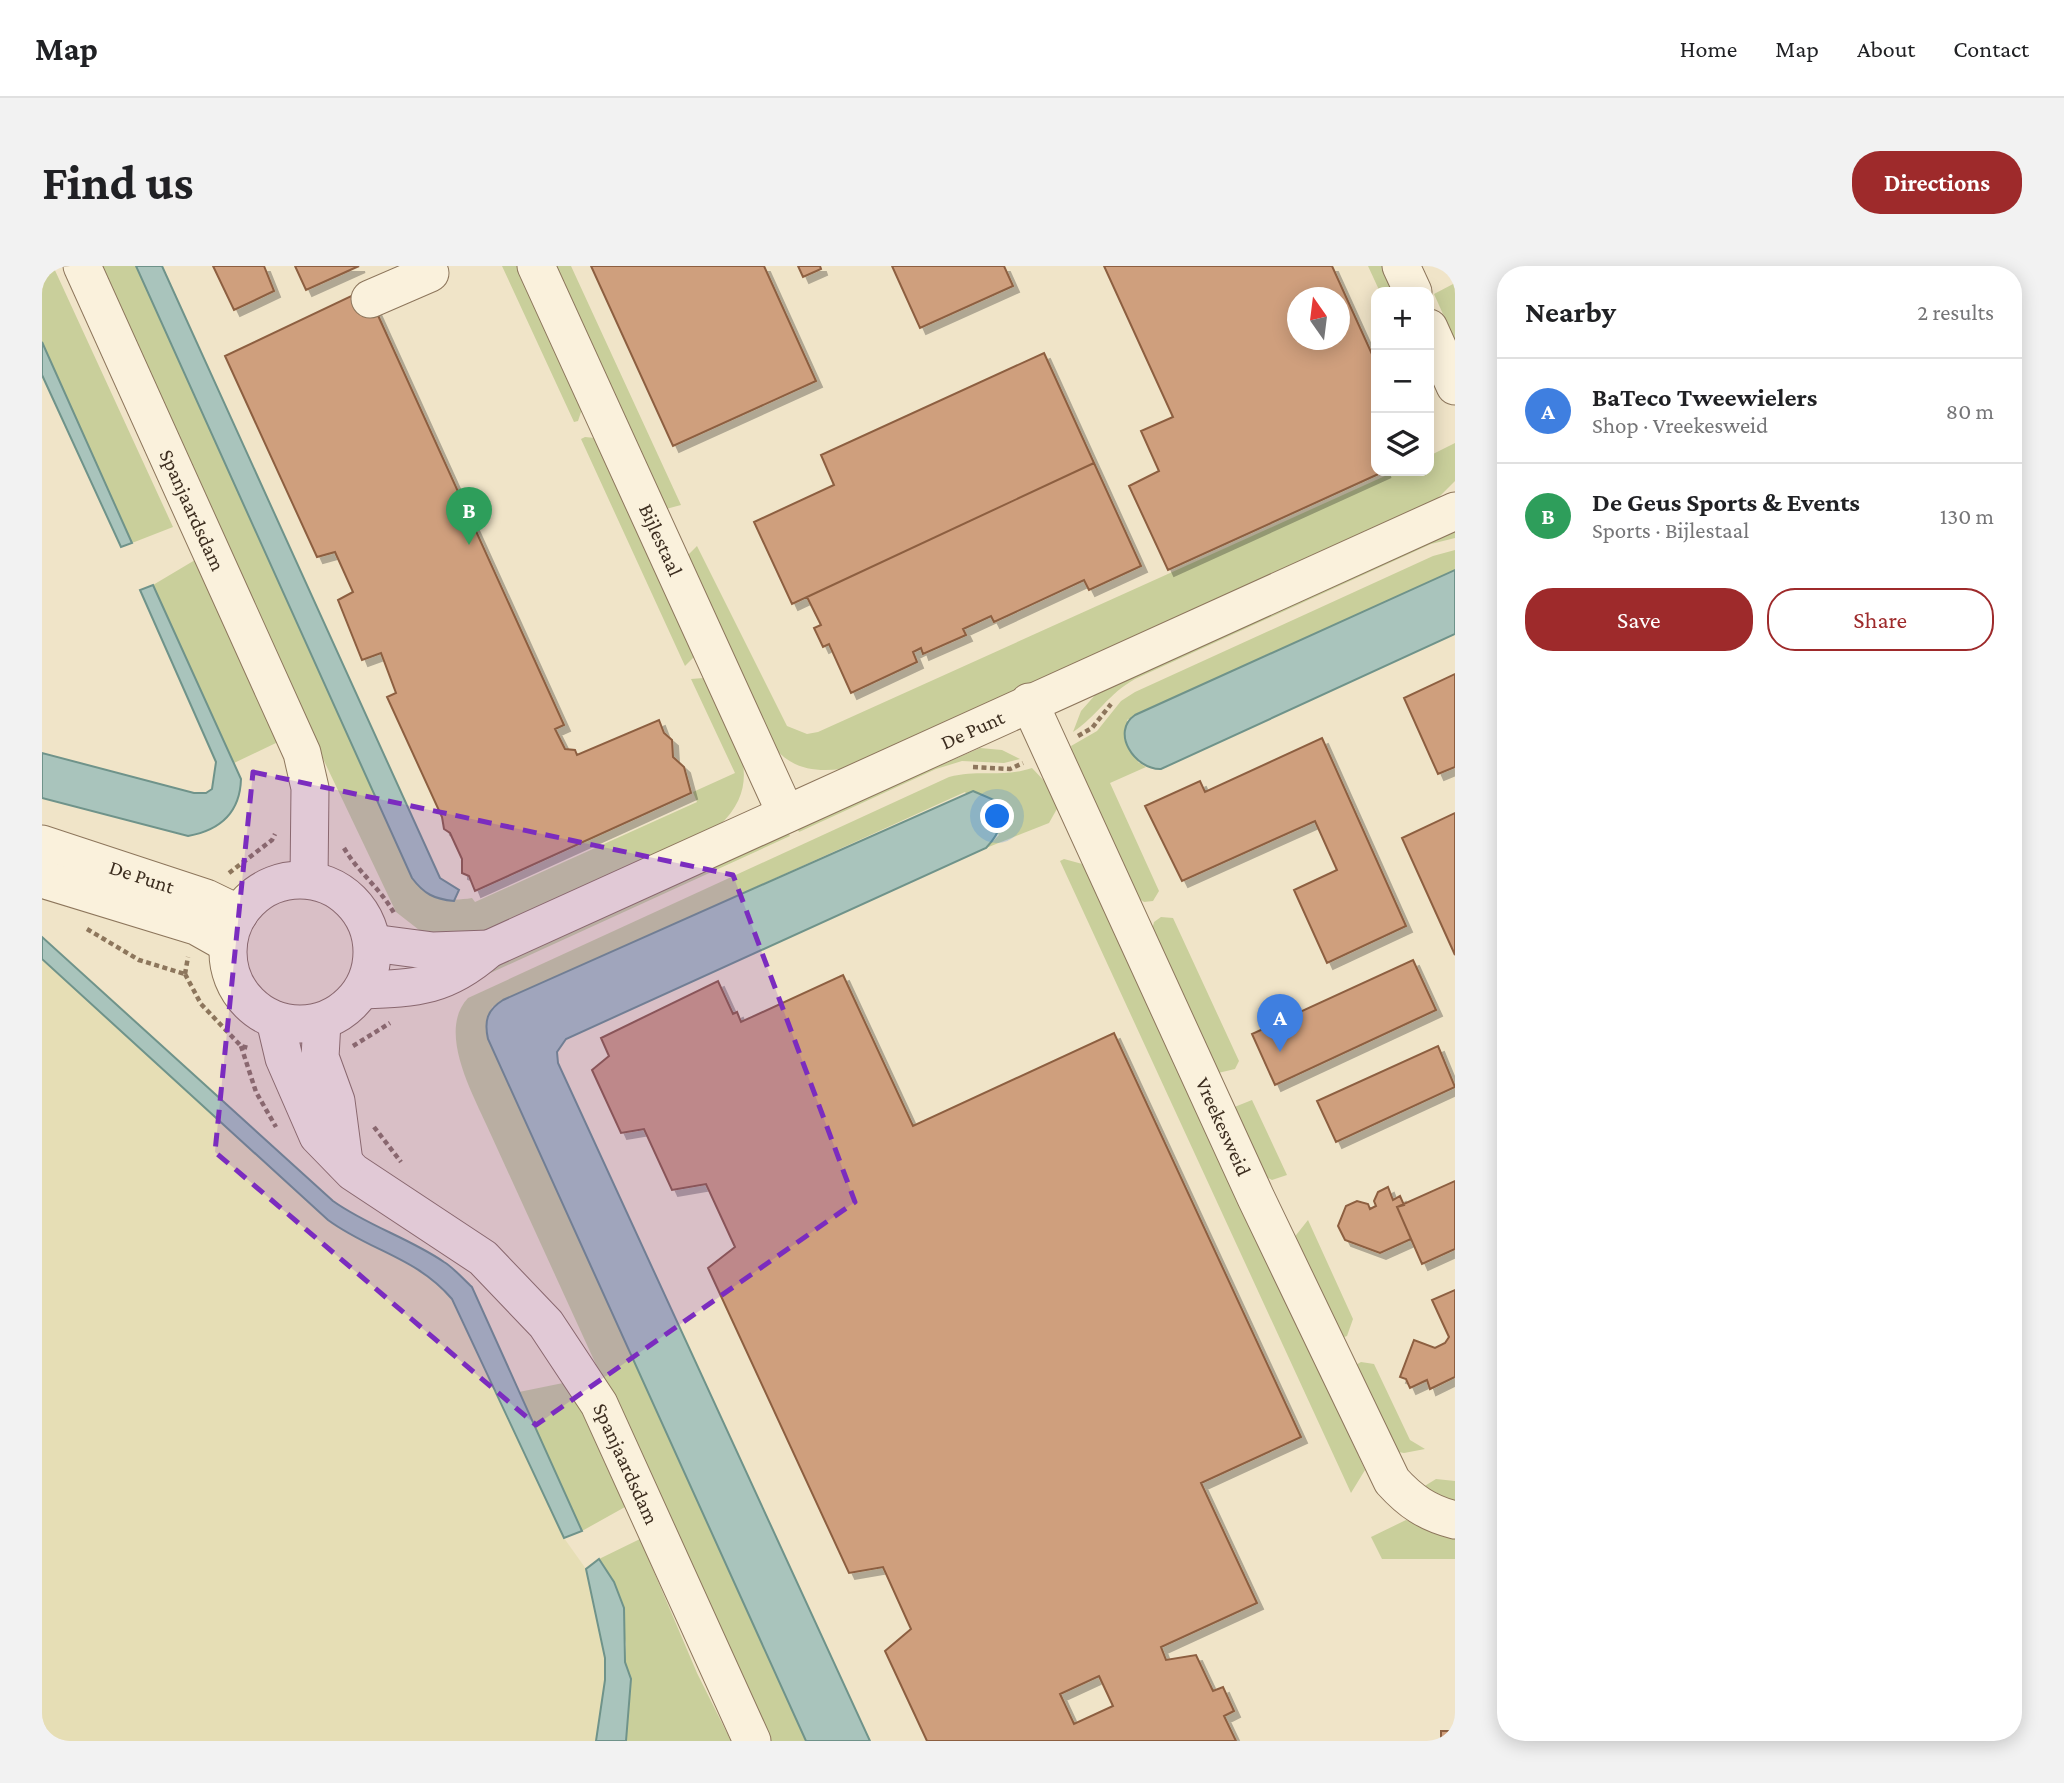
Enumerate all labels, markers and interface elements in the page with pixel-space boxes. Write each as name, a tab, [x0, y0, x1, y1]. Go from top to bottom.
text: Map	[35, 30, 98, 67]
text: Home	[1680, 35, 1737, 62]
text: Map	[1775, 35, 1819, 62]
text: About	[1857, 35, 1915, 62]
text: Contact	[1953, 35, 2029, 62]
button: Directions	[1852, 151, 2022, 214]
text: Find us	[42, 155, 194, 210]
north arrow	[1287, 287, 1350, 350]
map controls	[1371, 287, 1434, 476]
button: +	[1371, 287, 1434, 350]
text: Nearby	[1525, 295, 1616, 328]
text: 2 results	[1917, 299, 1994, 325]
button: −	[1371, 350, 1434, 413]
text: BaTeco Tweewielers	[1592, 383, 1817, 412]
text: A	[1541, 398, 1555, 424]
text: 80 m	[1946, 398, 1994, 424]
text: Shop · Vreekesweid	[1592, 412, 1768, 438]
button: layers	[1371, 413, 1434, 476]
street label: Spanjaardsdam	[155, 446, 230, 575]
pin: B	[446, 487, 492, 545]
text: De Geus Sports & Events	[1592, 488, 1860, 517]
street label: Bijlestaal	[634, 500, 688, 580]
text: B	[1541, 503, 1555, 529]
text: 130 m	[1940, 503, 1994, 529]
text: Sports · Bijlestaal	[1592, 517, 1749, 543]
button: Save	[1525, 588, 1753, 651]
button: Share	[1767, 588, 1994, 651]
street label: De Punt	[937, 705, 1009, 755]
your location	[980, 799, 1014, 833]
street label: De Punt	[106, 855, 178, 899]
pin: A	[1257, 994, 1303, 1052]
street label: Vreekesweid	[1190, 1074, 1256, 1180]
street label: Spanjaardsdam	[588, 1399, 664, 1528]

